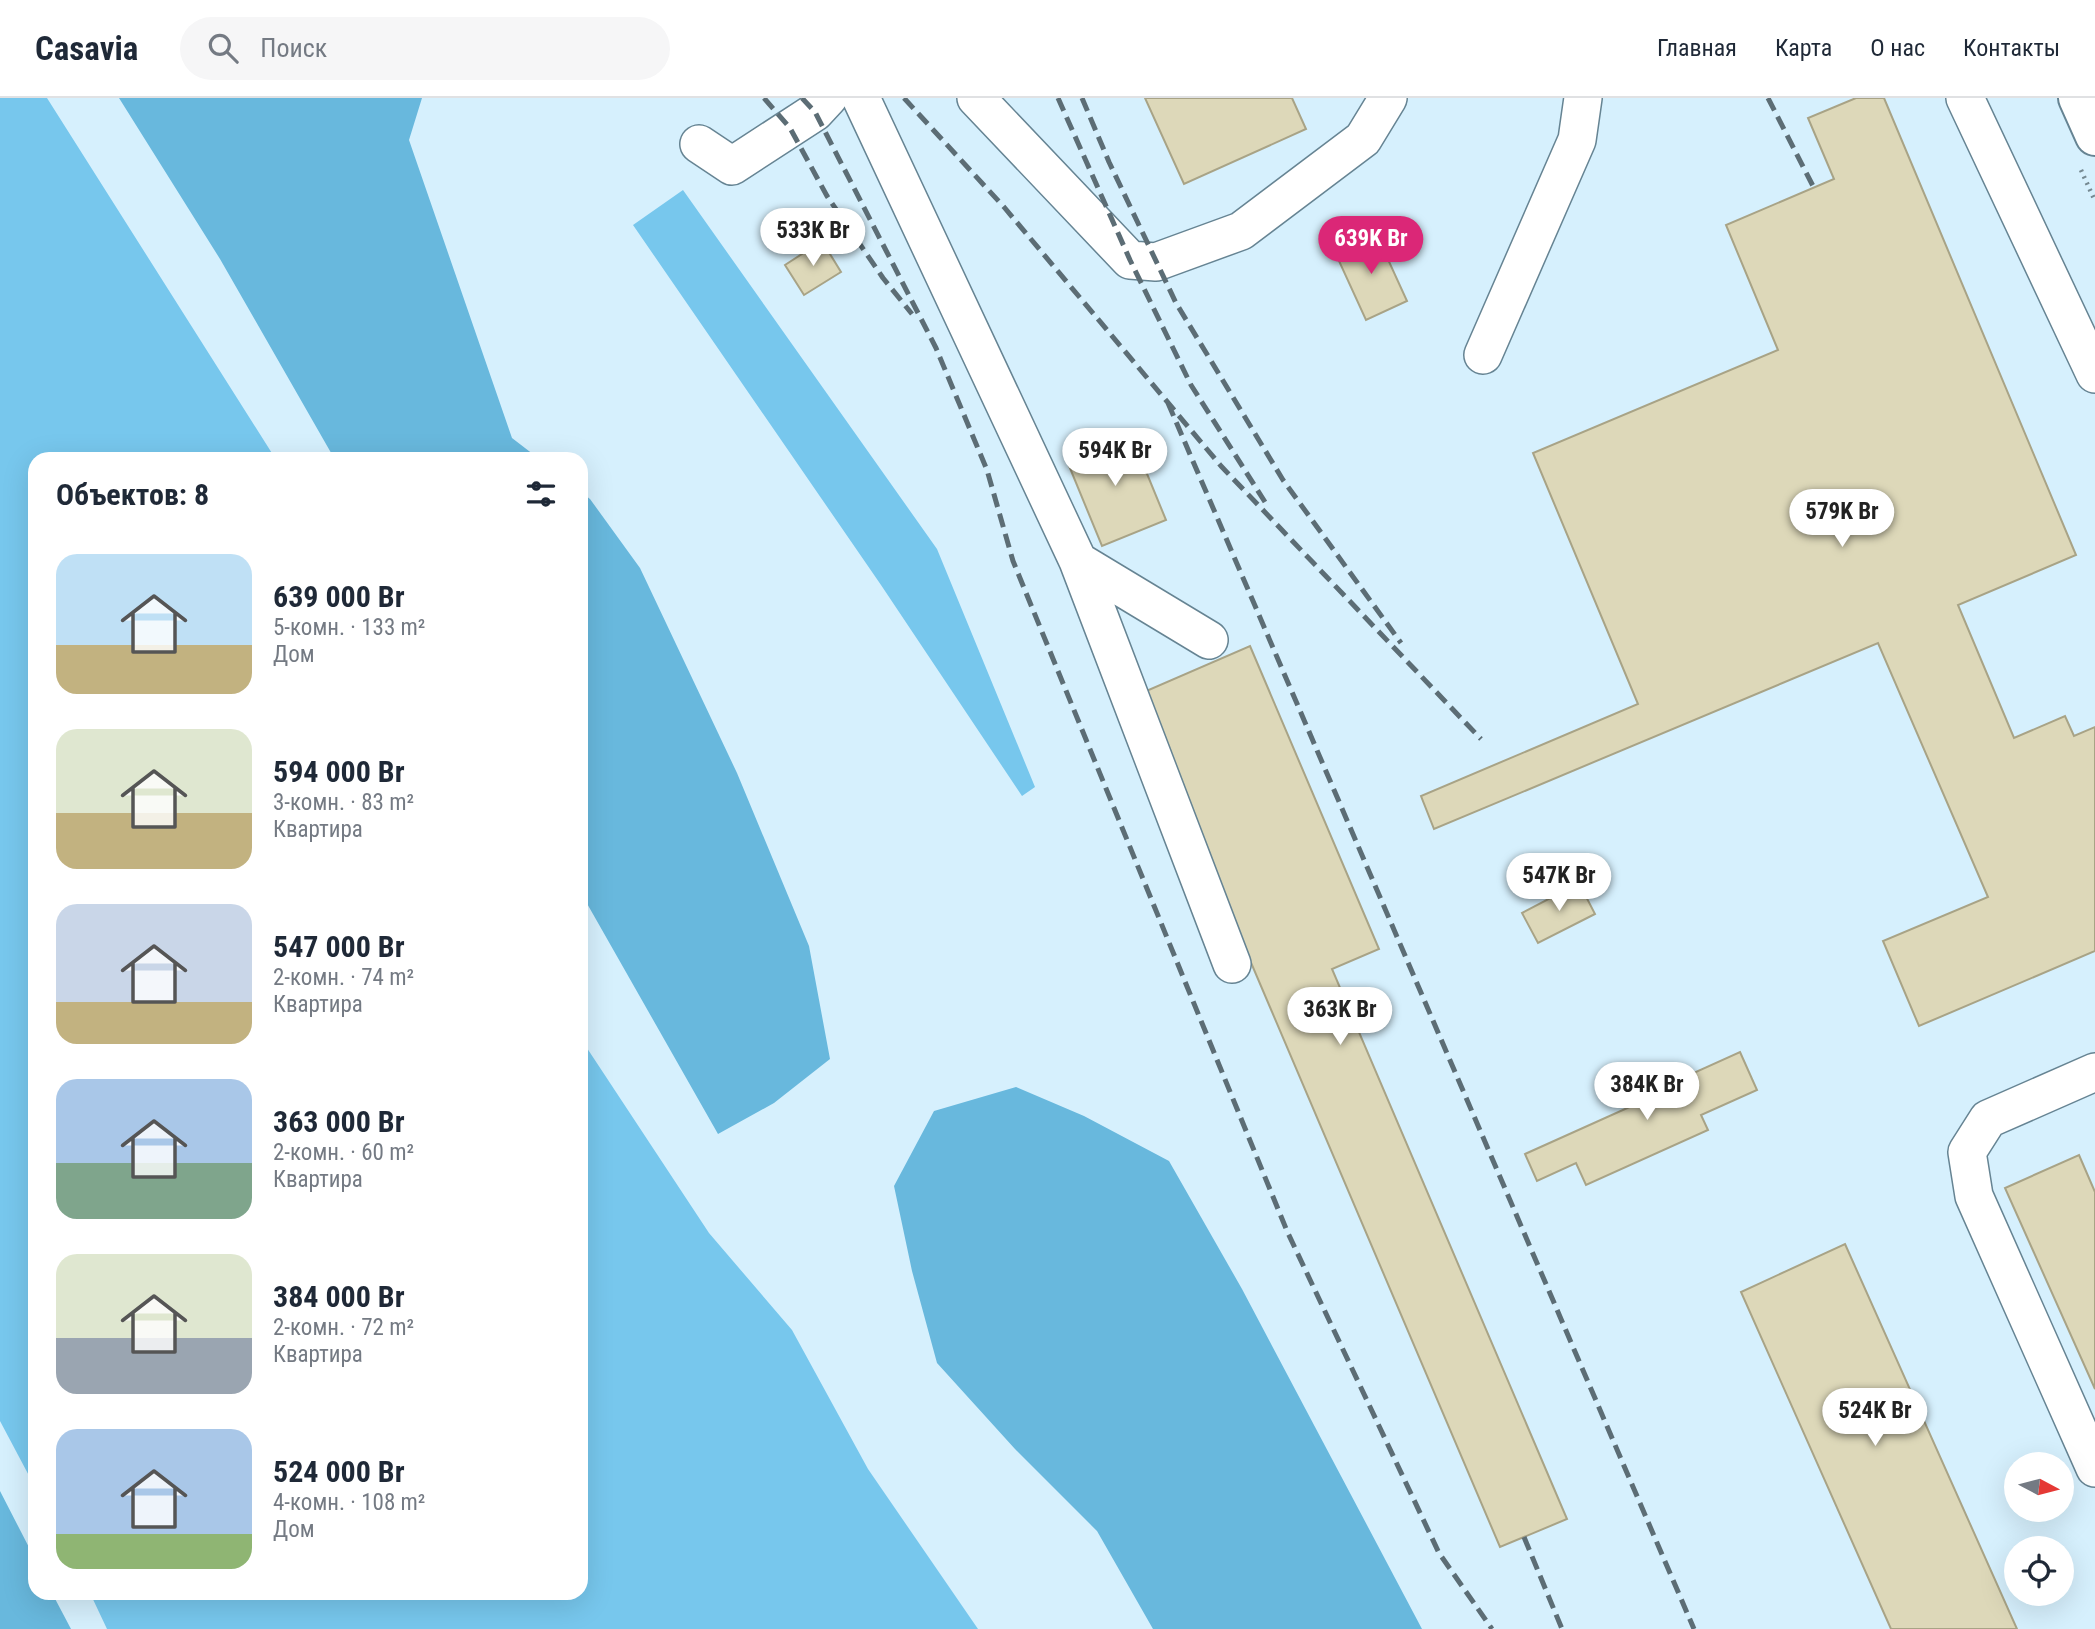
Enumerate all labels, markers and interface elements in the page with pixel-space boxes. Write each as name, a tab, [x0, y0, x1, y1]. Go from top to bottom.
search box	[180, 17, 670, 80]
text: Casavia	[35, 29, 138, 68]
icon: search	[204, 29, 242, 67]
text: Поиск	[260, 33, 327, 63]
text: Главная	[1657, 34, 1737, 62]
text: Карта	[1775, 34, 1832, 62]
text: О нас	[1870, 34, 1925, 62]
text: Контакты	[1963, 34, 2060, 62]
pin: 533K Br	[748, 208, 878, 268]
pin: 639K Br	[1306, 216, 1436, 276]
text: 533K Br	[776, 217, 850, 244]
text: 639K Br	[1334, 225, 1408, 252]
pin: 594K Br	[1050, 428, 1180, 488]
text: 594K Br	[1078, 437, 1152, 464]
icon: filters	[522, 475, 560, 513]
text: Объектов: 8	[56, 477, 209, 512]
pin: 579K Br	[1777, 490, 1907, 549]
text: 579K Br	[1805, 498, 1879, 525]
text: 639 000 Br	[273, 579, 405, 614]
icon: home	[112, 582, 196, 666]
text: 5-комн. · 133 m²	[273, 614, 425, 641]
text: Дом	[273, 641, 315, 668]
text: 594 000 Br	[273, 754, 405, 789]
icon: home	[112, 757, 196, 841]
text: 3-комн. · 83 m²	[273, 789, 414, 816]
text: Квартира	[273, 816, 363, 843]
pin: 547K Br	[1494, 854, 1624, 913]
text: 547K Br	[1522, 862, 1596, 889]
text: 547 000 Br	[273, 929, 405, 964]
icon: home	[112, 932, 196, 1016]
text: 2-комн. · 74 m²	[273, 964, 414, 991]
pin: 363K Br	[1275, 988, 1405, 1047]
text: Квартира	[273, 991, 363, 1018]
text: 363K Br	[1303, 996, 1377, 1023]
pin: 384K Br	[1582, 1062, 1712, 1122]
text: 384K Br	[1610, 1071, 1684, 1098]
text: 363 000 Br	[273, 1104, 405, 1139]
icon: home	[112, 1107, 196, 1191]
text: 2-комн. · 60 m²	[273, 1139, 414, 1166]
text: Квартира	[273, 1166, 363, 1193]
text: 384 000 Br	[273, 1279, 405, 1314]
icon: home	[112, 1282, 196, 1366]
text: 2-комн. · 72 m²	[273, 1314, 414, 1341]
text: Квартира	[273, 1341, 363, 1368]
pin: 524K Br	[1810, 1388, 1940, 1448]
text: 524K Br	[1838, 1397, 1912, 1424]
north arrow	[2004, 1452, 2074, 1522]
map controls	[2004, 1452, 2074, 1606]
text: 524 000 Br	[273, 1454, 405, 1489]
icon: home	[112, 1457, 196, 1541]
text: 4-комн. · 108 m²	[273, 1489, 425, 1516]
text: Дом	[273, 1516, 315, 1543]
button: locate	[2004, 1536, 2074, 1606]

